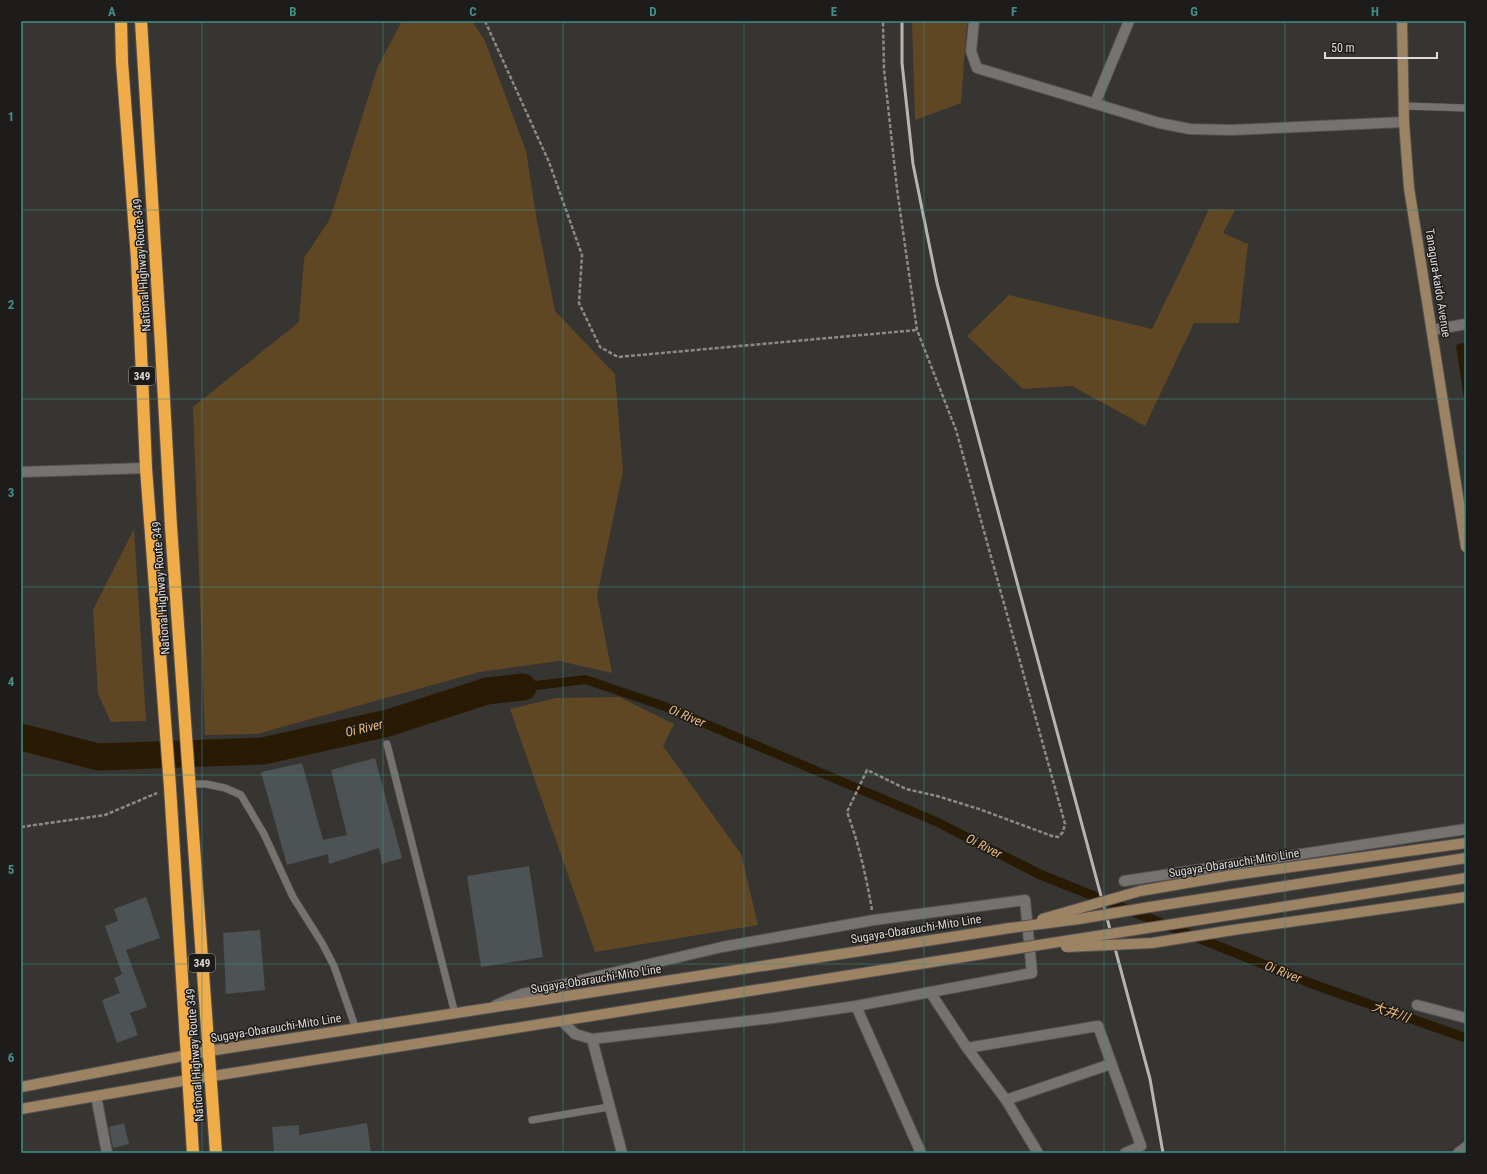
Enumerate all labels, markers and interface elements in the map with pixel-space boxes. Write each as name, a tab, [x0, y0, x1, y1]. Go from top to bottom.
text: A	[108, 4, 116, 19]
text: B	[289, 4, 297, 19]
text: C	[469, 4, 477, 19]
text: D	[649, 4, 657, 19]
text: E	[831, 4, 838, 19]
text: F	[1011, 4, 1017, 19]
text: G	[1190, 4, 1198, 19]
text: H	[1371, 4, 1379, 19]
scale bar	[1325, 34, 1437, 60]
text: 50 m	[1331, 41, 1355, 55]
text: 1	[8, 109, 14, 124]
street label: National Highway Route 349	[130, 198, 154, 332]
street label: Tanagura-kaido Avenue	[1422, 228, 1454, 339]
text: 2	[8, 297, 15, 312]
road number: 349	[129, 367, 155, 385]
text: 3	[8, 485, 14, 500]
street label: National Highway Route 349	[149, 521, 173, 655]
text: 4	[8, 674, 15, 689]
water label: Oi River	[667, 702, 709, 731]
water label: Oi River	[344, 716, 385, 740]
water label: Oi River	[964, 831, 1005, 862]
street label: Sugaya-Obarauchi-Mito Line	[1168, 846, 1301, 880]
text: 5	[8, 862, 15, 877]
street label: Sugaya-Obarauchi-Mito Line	[850, 912, 983, 946]
road number: 349	[189, 954, 215, 972]
water label: Oi River	[1263, 958, 1305, 987]
street label: Sugaya-Obarauchi-Mito Line	[530, 962, 663, 996]
street label: National Highway Route 349	[183, 988, 207, 1122]
water label: 大井川	[1370, 999, 1414, 1026]
street label: Sugaya-Obarauchi-Mito Line	[210, 1011, 343, 1045]
text: 6	[8, 1050, 15, 1065]

